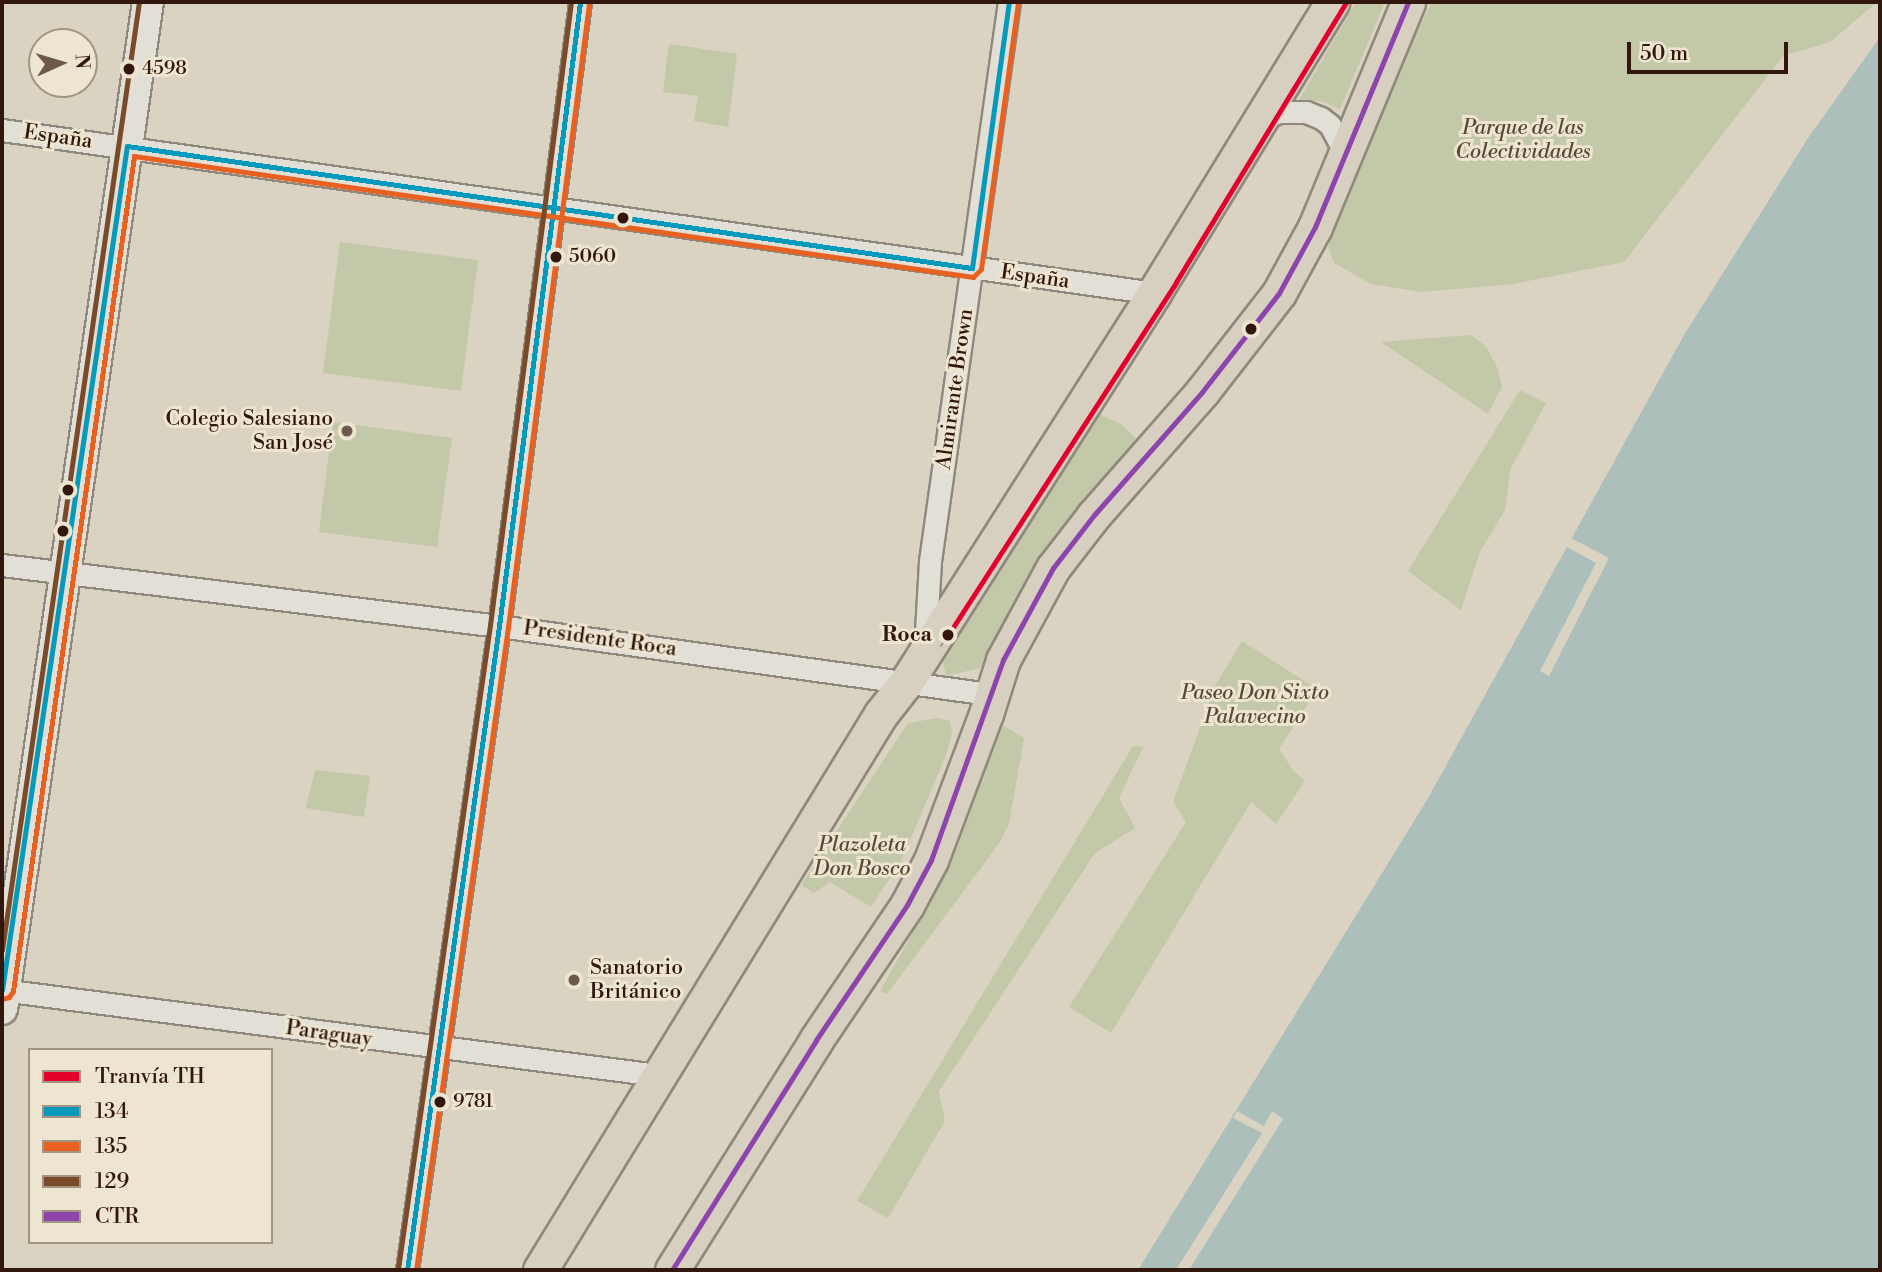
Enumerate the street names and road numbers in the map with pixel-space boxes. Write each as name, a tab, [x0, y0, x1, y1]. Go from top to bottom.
street label: España	[22, 120, 94, 154]
street label: España	[999, 260, 1071, 294]
street label: Almirante Brown	[931, 307, 979, 471]
street label: Presidente Roca	[522, 616, 678, 662]
street label: Paraguay	[284, 1015, 374, 1053]

